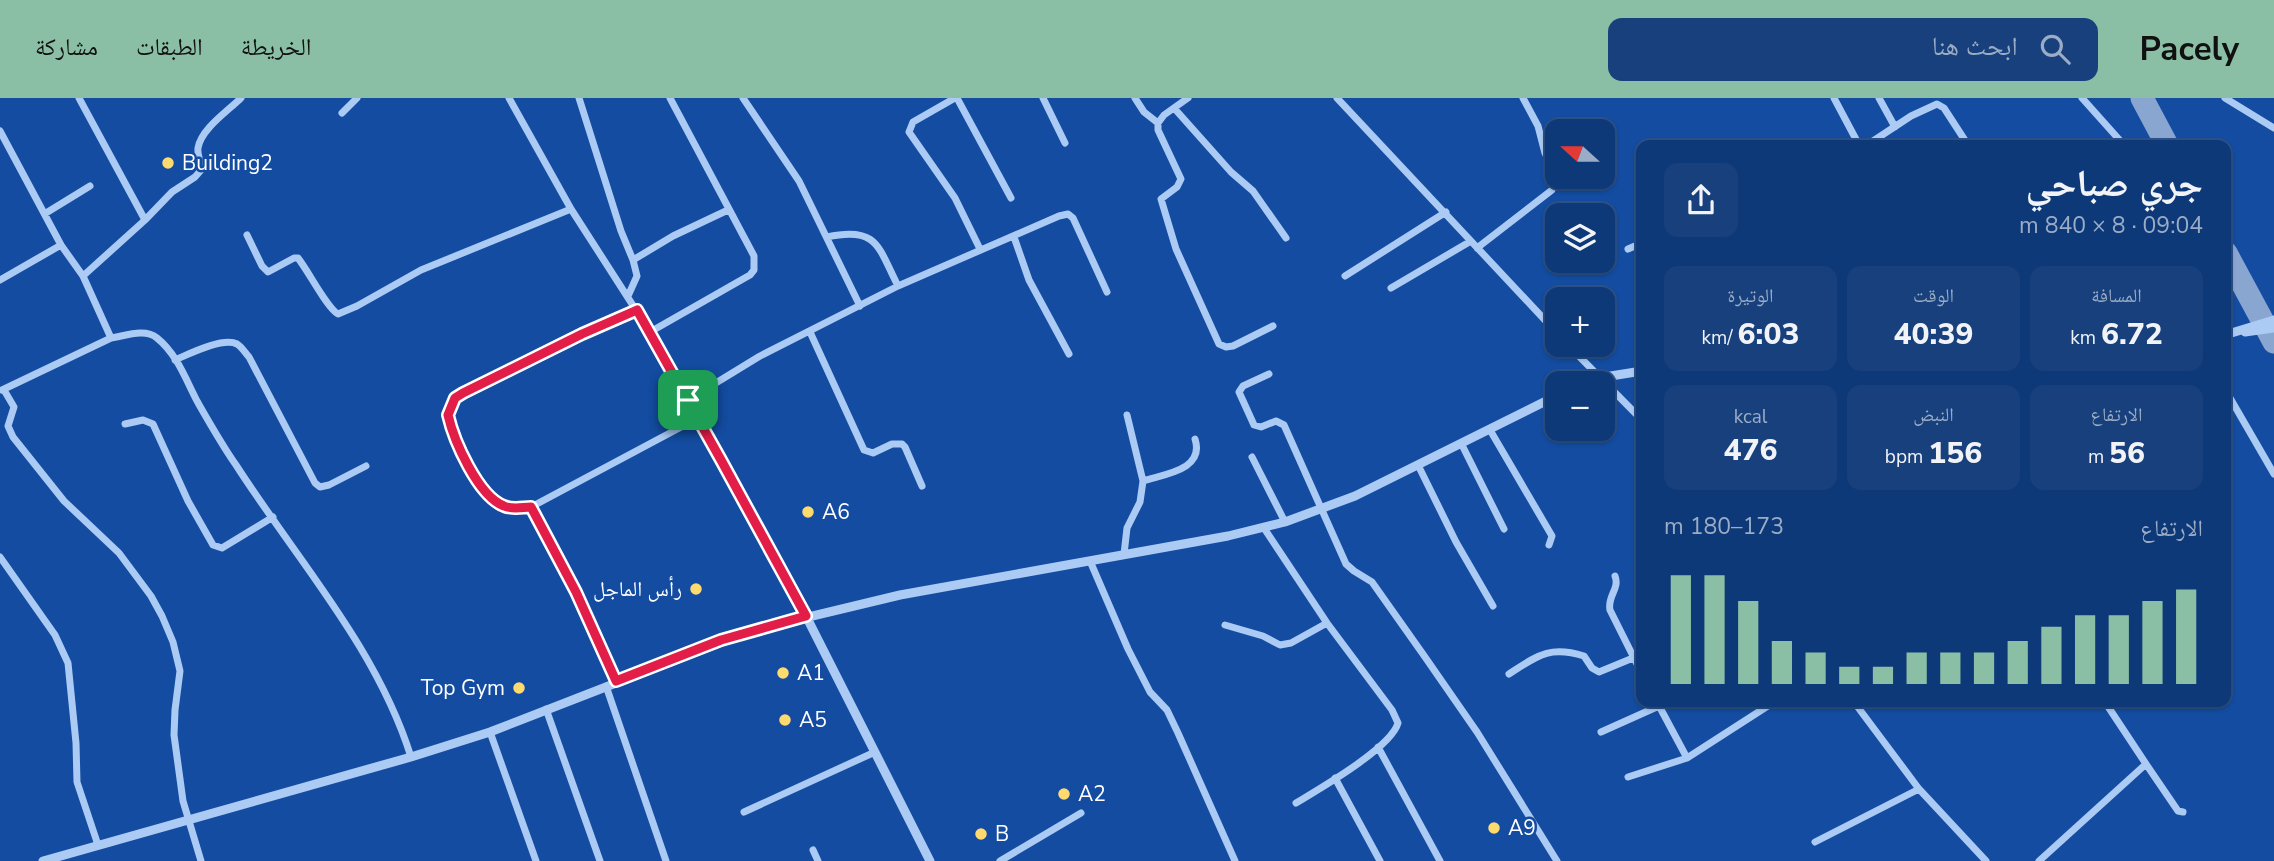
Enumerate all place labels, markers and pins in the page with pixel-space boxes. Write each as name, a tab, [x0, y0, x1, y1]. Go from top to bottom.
place label: Building2	[182, 149, 273, 177]
marker: Building2	[160, 155, 176, 171]
pin	[658, 370, 718, 430]
place label: A6	[822, 498, 850, 526]
marker: A6	[800, 504, 816, 520]
place label: رأس الماجل	[593, 575, 682, 603]
marker: رأس الماجل	[688, 581, 704, 597]
place label: A1	[797, 659, 825, 687]
marker: A1	[775, 665, 791, 681]
place label: Top Gym	[421, 674, 505, 702]
marker: Top Gym	[511, 680, 527, 696]
place label: A5	[799, 706, 827, 734]
marker: A5	[777, 712, 793, 728]
place label: A2	[1078, 780, 1106, 808]
marker: A2	[1056, 786, 1072, 802]
place label: A9	[1508, 814, 1536, 842]
place label: B	[995, 820, 1009, 848]
marker: A9	[1486, 820, 1502, 836]
marker: B	[973, 826, 989, 842]

